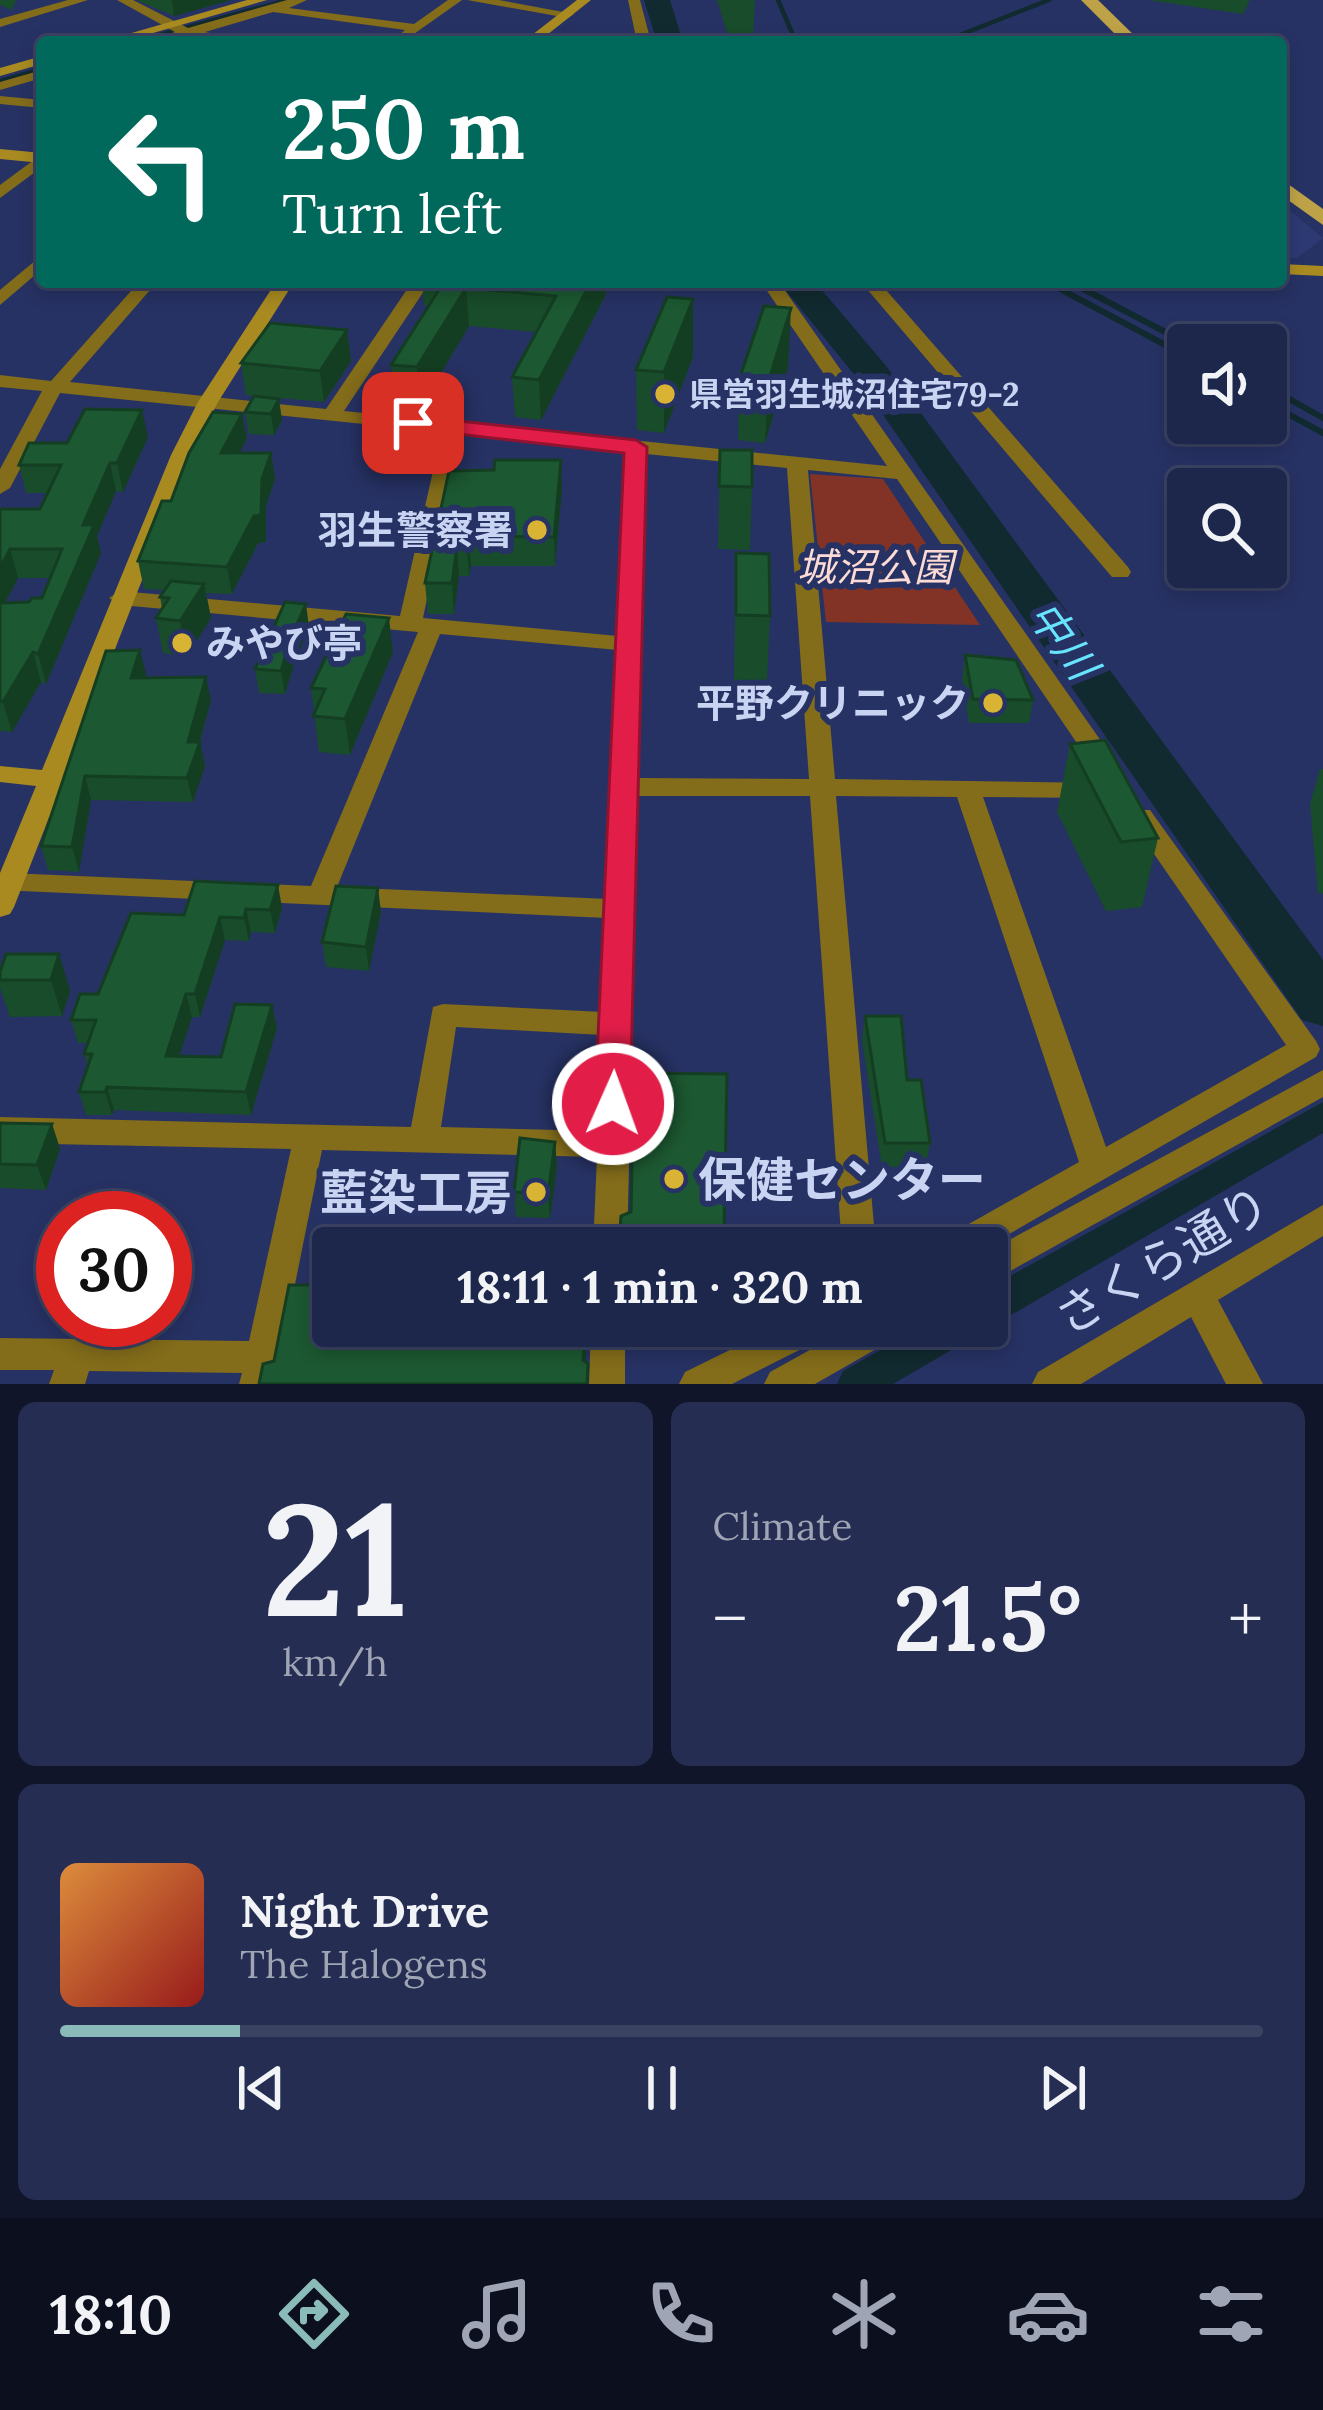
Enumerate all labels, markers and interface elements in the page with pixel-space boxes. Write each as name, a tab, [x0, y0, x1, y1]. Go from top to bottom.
text: 250 m	[282, 74, 525, 182]
icon: left	[84, 84, 240, 240]
text: Turn left	[282, 179, 502, 248]
map controls	[1167, 324, 1287, 588]
button: sound	[1167, 324, 1287, 444]
pin	[362, 372, 464, 474]
place label: 県営羽生城沼住宅79-2	[689, 373, 1020, 415]
marker: 県営羽生城沼住宅79-2	[652, 381, 678, 407]
icon: arrive	[380, 390, 446, 456]
button: search	[1167, 468, 1287, 588]
place label: 羽生警察署	[318, 505, 513, 555]
marker: 羽生警察署	[524, 517, 550, 543]
park label: 城沼公園	[797, 542, 958, 592]
water label: 中川	[1016, 590, 1112, 693]
place label: みやび亭	[206, 618, 362, 668]
marker: みやび亭	[169, 630, 195, 656]
place label: 平野クリニック	[696, 678, 969, 728]
marker: 平野クリニック	[980, 690, 1006, 716]
position arrow	[550, 1041, 676, 1167]
place label: 保健センター	[698, 1149, 986, 1210]
place label: 藍染工房	[320, 1162, 512, 1223]
marker: 保健センター	[661, 1166, 687, 1192]
street label: さくら通り	[1043, 1172, 1281, 1348]
marker: 藍染工房	[523, 1179, 549, 1205]
speed limit sign: 30	[36, 1191, 192, 1347]
text: 18:11 · 1 min · 320 m	[457, 1258, 863, 1315]
text: 21	[262, 1459, 408, 1659]
text: Climate	[713, 1501, 852, 1551]
text: 21.5°	[894, 1560, 1082, 1676]
text: −	[713, 1576, 747, 1660]
text: +	[1228, 1576, 1263, 1660]
text: km/h	[283, 1637, 388, 1687]
text: Night Drive	[240, 1882, 489, 1939]
text: The Halogens	[240, 1939, 488, 1989]
icon: previous	[228, 2055, 294, 2121]
icon: pause	[629, 2055, 695, 2121]
icon: next	[1030, 2055, 1096, 2121]
icon: directions	[272, 2272, 356, 2356]
icon: music	[455, 2272, 539, 2356]
icon: phone	[639, 2272, 723, 2356]
icon: climate	[822, 2272, 906, 2356]
icon: car	[1006, 2272, 1090, 2356]
icon: filters	[1189, 2272, 1273, 2356]
text: 18:10	[50, 2280, 172, 2349]

